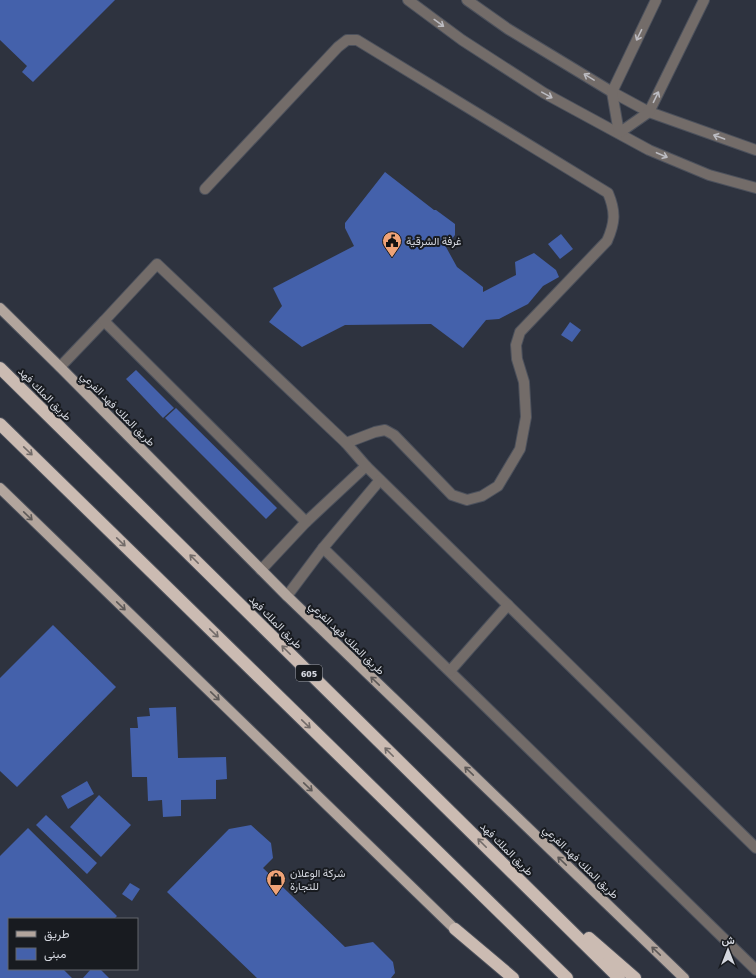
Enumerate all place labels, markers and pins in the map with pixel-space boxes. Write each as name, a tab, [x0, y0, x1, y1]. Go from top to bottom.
public building icon: غرفة الشرقية	[381, 230, 403, 258]
place label: غرفة الشرقية	[406, 235, 462, 248]
place label: شركة الوعلان للتجارة	[290, 867, 346, 893]
shop icon: شركة الوعلان للتجارة	[265, 868, 287, 896]

